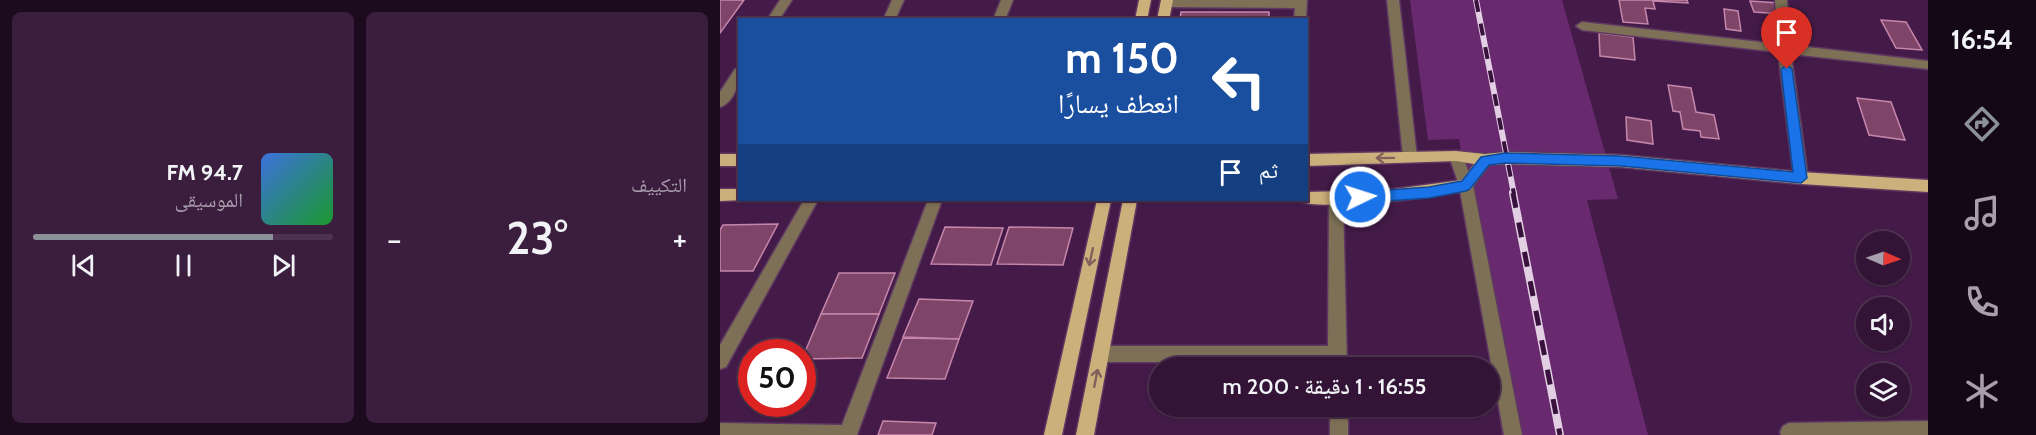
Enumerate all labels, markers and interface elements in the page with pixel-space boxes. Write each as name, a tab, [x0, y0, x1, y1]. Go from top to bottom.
pin	[1761, 7, 1812, 69]
icon: arrive	[1770, 16, 1803, 49]
text: 16:54	[1951, 23, 2013, 56]
text: 150 m	[1065, 32, 1179, 84]
icon: left	[1200, 42, 1278, 120]
text: انعطف يسارًا	[1058, 87, 1179, 120]
icon: directions	[1961, 103, 2003, 145]
one-way arrow	[1376, 152, 1396, 163]
icon: arrive	[1214, 156, 1247, 189]
text: ثم	[1259, 157, 1278, 184]
text: 94.7 FM	[166, 159, 243, 186]
position arrow	[1328, 165, 1392, 229]
text: التكييف	[631, 173, 687, 197]
text: الموسيقى	[175, 188, 243, 212]
icon: music	[1961, 192, 2003, 234]
text: 23°	[506, 211, 568, 265]
text: −	[387, 219, 402, 259]
text: +	[672, 219, 687, 259]
north arrow	[1856, 231, 1910, 285]
map controls	[1856, 231, 1910, 417]
one-way arrow	[1085, 247, 1097, 266]
icon: previous	[67, 249, 100, 282]
icon: pause	[167, 249, 200, 282]
icon: next	[267, 249, 300, 282]
icon: phone	[1961, 281, 2003, 323]
button: sound	[1856, 297, 1910, 351]
speed limit sign: 50	[738, 339, 816, 417]
button: layers	[1856, 363, 1910, 417]
one-way arrow	[1091, 368, 1102, 388]
icon: climate	[1961, 370, 2003, 412]
text: 16:55 · 1 دقيقة · 200 m	[1223, 373, 1426, 400]

